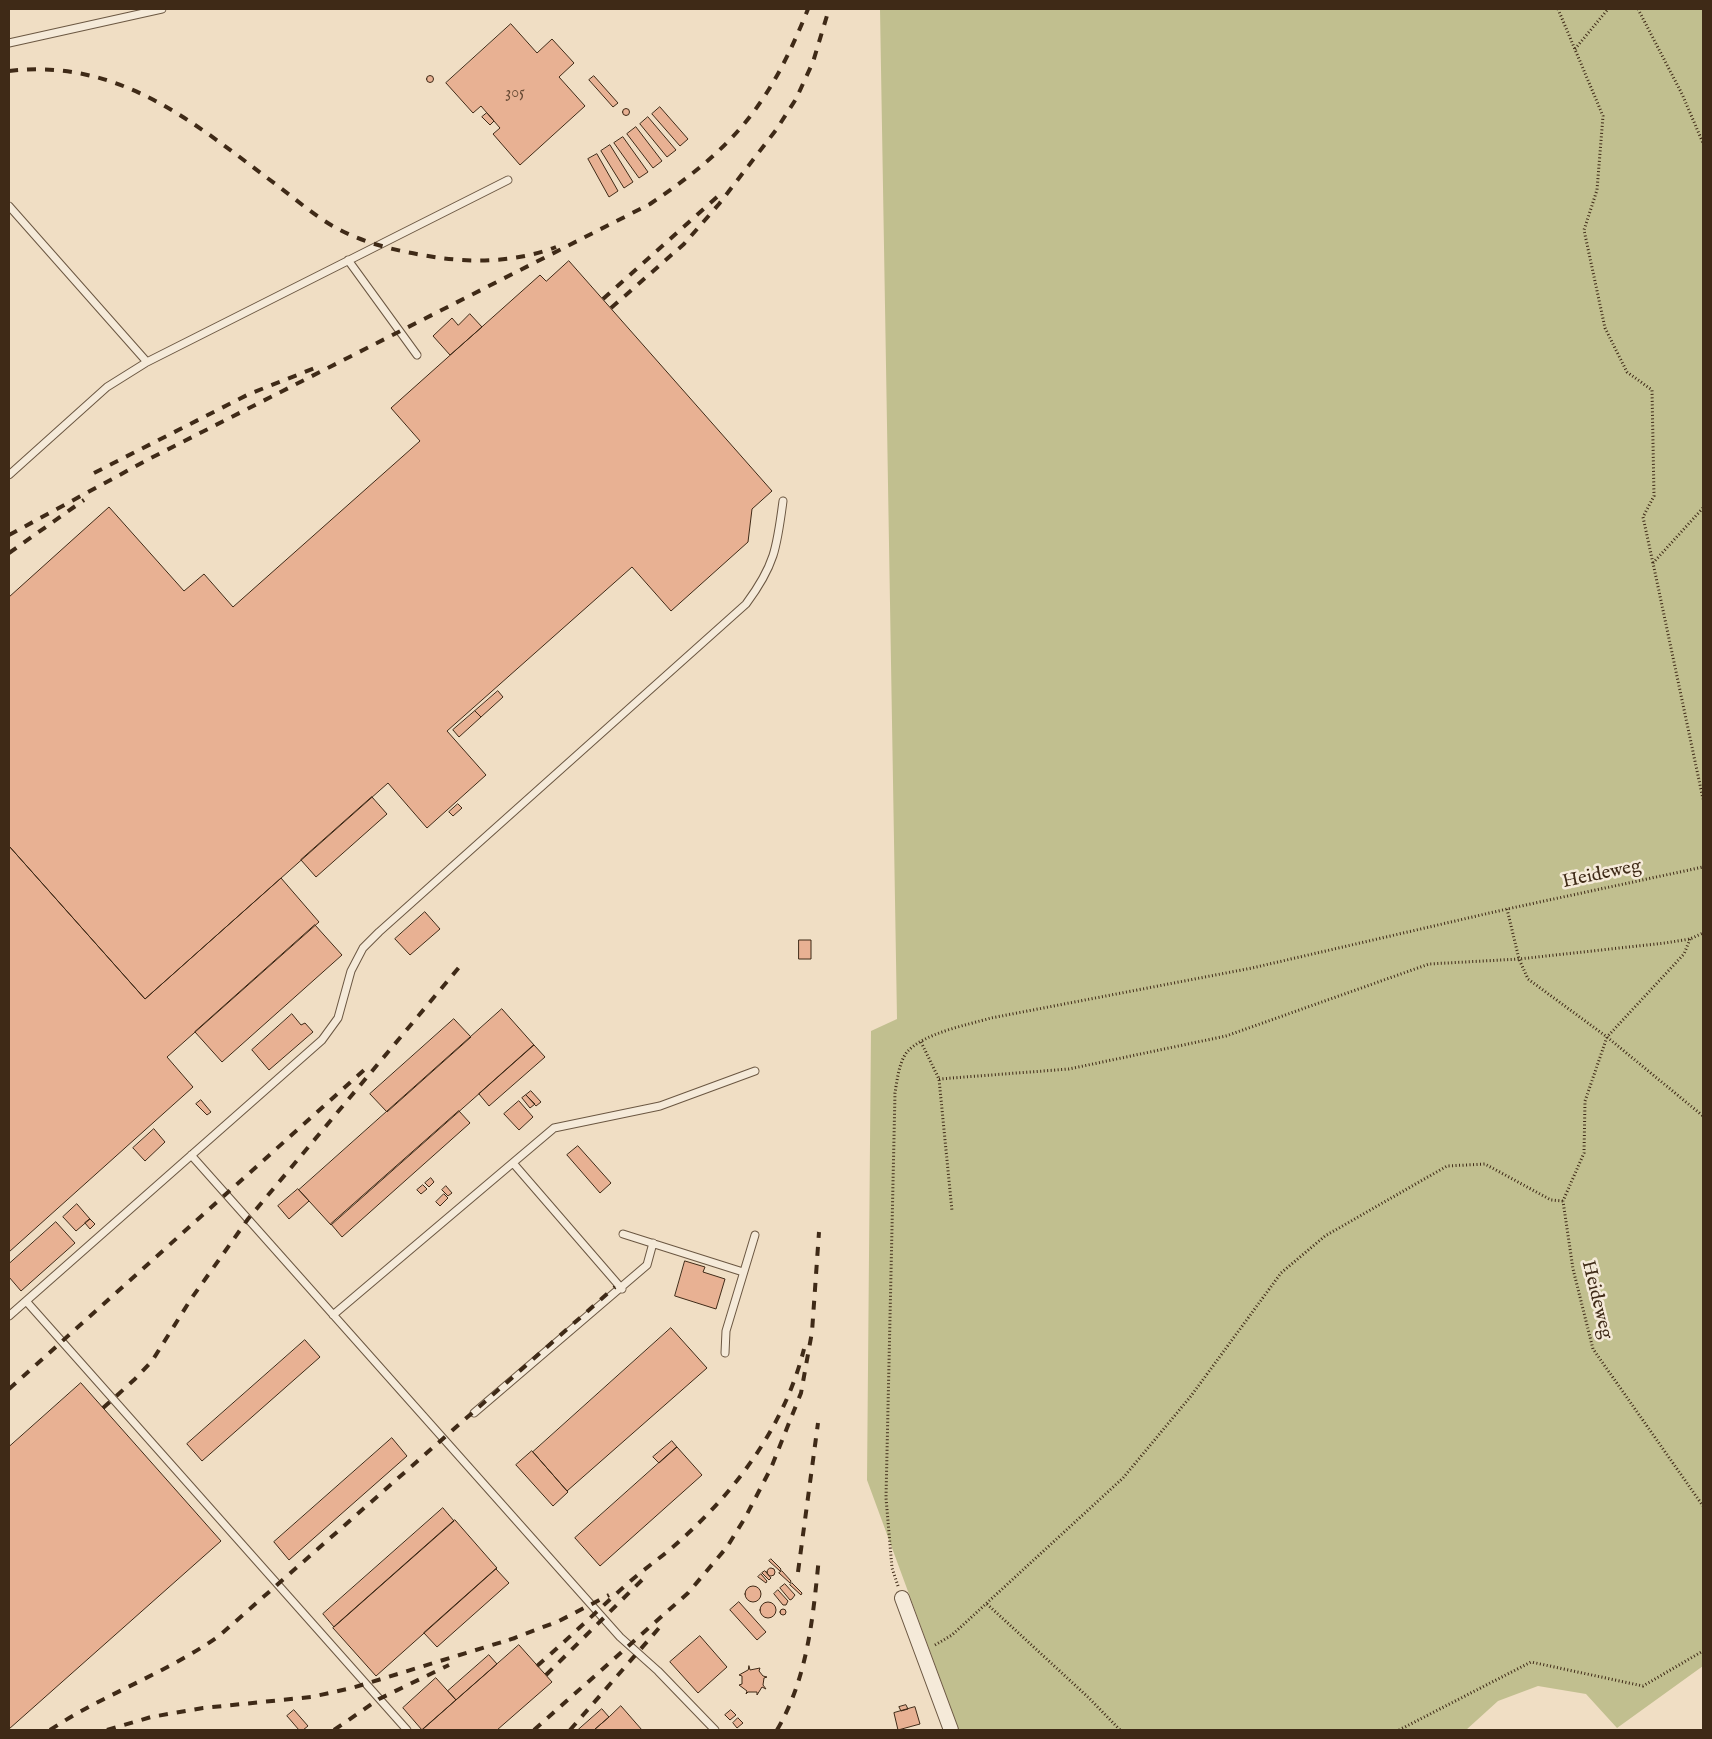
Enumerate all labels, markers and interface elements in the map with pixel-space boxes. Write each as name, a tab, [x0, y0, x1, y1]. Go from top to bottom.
house number: 305	[505, 84, 525, 104]
street label: Heideweg	[1560, 856, 1644, 894]
street label: Heideweg	[1575, 1258, 1617, 1342]

